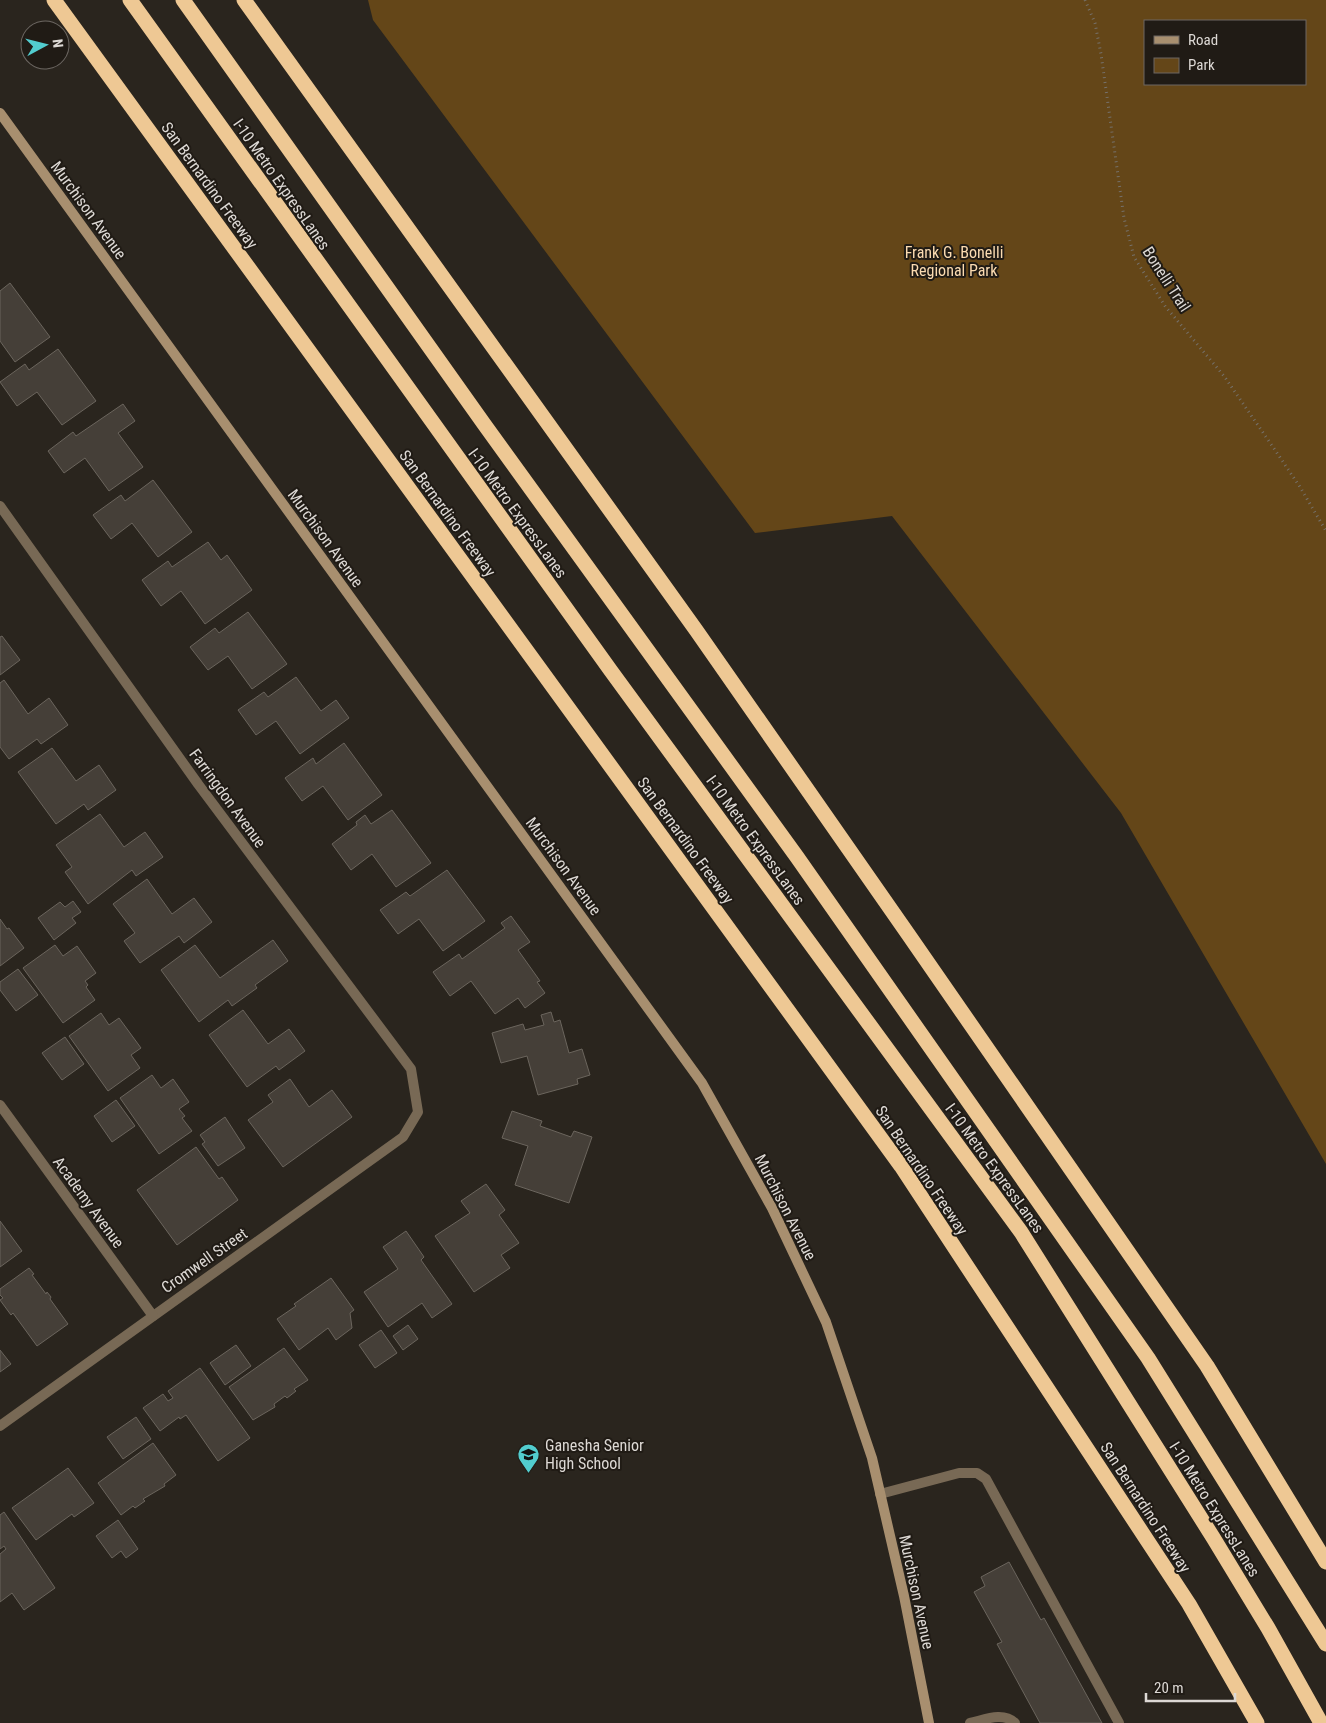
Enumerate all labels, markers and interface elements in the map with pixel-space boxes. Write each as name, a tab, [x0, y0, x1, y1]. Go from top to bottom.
north arrow	[20, 20, 70, 70]
legend	[1144, 20, 1306, 85]
text: Road	[1188, 31, 1218, 49]
text: N	[49, 38, 66, 49]
text: Park	[1188, 56, 1215, 74]
street label: I-10 Metro ExpressLanes	[229, 115, 334, 254]
street label: San Bernardino Freeway	[157, 118, 262, 252]
street label: Murchison Avenue	[47, 158, 130, 263]
park label: Frank G. Bonelli Regional Park	[905, 243, 1003, 280]
street label: Bonelli Trail	[1139, 243, 1195, 315]
street label: I-10 Metro ExpressLanes	[464, 445, 571, 582]
street label: San Bernardino Freeway	[395, 446, 500, 580]
street label: Murchison Avenue	[284, 486, 367, 591]
street label: Farringdon Avenue	[185, 745, 270, 851]
street label: I-10 Metro ExpressLanes	[702, 772, 809, 909]
street label: San Bernardino Freeway	[633, 773, 738, 907]
street label: Murchison Avenue	[522, 814, 605, 919]
street label: I-10 Metro ExpressLanes	[941, 1100, 1048, 1237]
street label: San Bernardino Freeway	[871, 1102, 972, 1239]
street label: Murchison Avenue	[751, 1151, 820, 1263]
street label: Academy Avenue	[49, 1153, 128, 1252]
street label: Cromwell Street	[158, 1224, 251, 1297]
place label: Ganesha Senior High School	[545, 1436, 644, 1473]
street label: I-10 Metro ExpressLanes	[1165, 1438, 1264, 1580]
street label: San Bernardino Freeway	[1096, 1439, 1195, 1576]
school or university icon: Ganesha Senior High School	[517, 1442, 541, 1473]
street label: Murchison Avenue	[895, 1533, 938, 1651]
scale bar	[1146, 1670, 1235, 1702]
text: 20 m	[1154, 1679, 1184, 1697]

